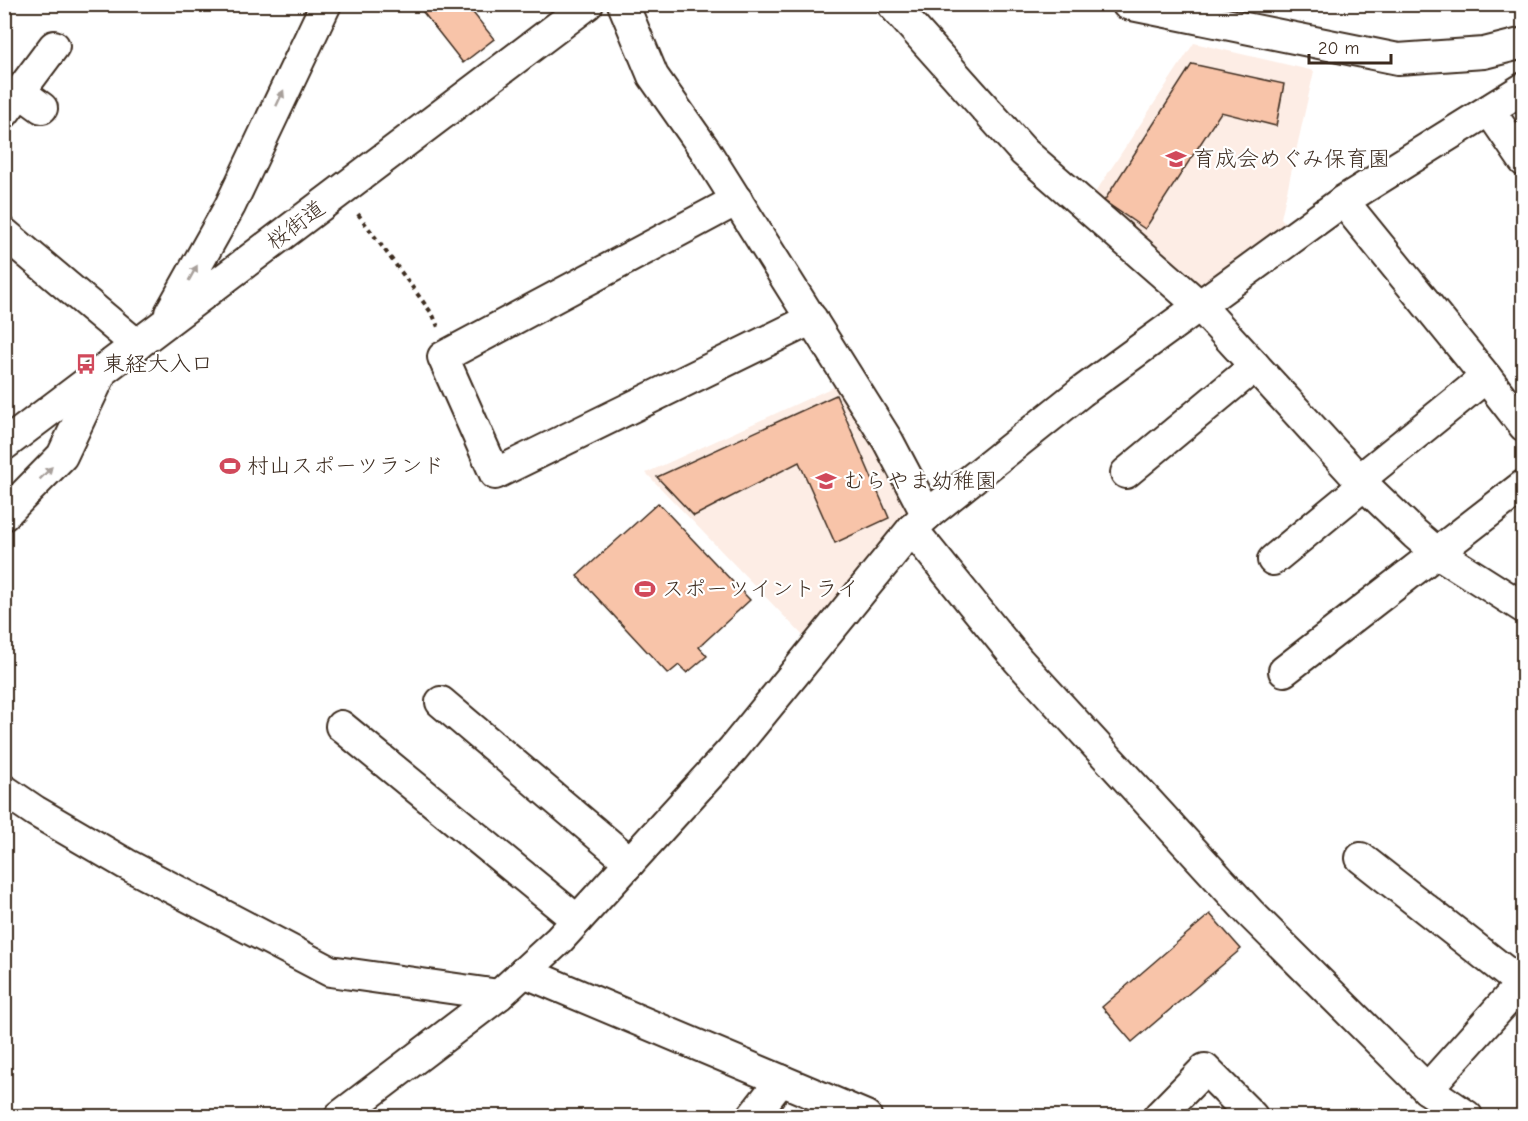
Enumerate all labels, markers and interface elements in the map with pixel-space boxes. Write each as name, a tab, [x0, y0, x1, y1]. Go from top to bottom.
scale bar	[1309, 27, 1392, 65]
text: 20 m	[1318, 38, 1359, 59]
one-way arrow	[276, 90, 285, 107]
place label: 育成会めぐみ保育園	[1193, 146, 1390, 172]
school or university icon: 育成会めぐみ保育園	[1164, 147, 1188, 171]
street label: 桜街道	[262, 195, 330, 255]
one-way arrow	[188, 264, 198, 281]
place label: 東経大入口	[103, 351, 213, 377]
bus stop icon: 東経大入口	[74, 352, 98, 376]
place label: 村山スポーツランド	[247, 453, 445, 479]
sports icon: 村山スポーツランド	[218, 454, 242, 478]
one-way arrow	[38, 466, 52, 480]
place label: むらやま幼稚園	[843, 468, 997, 494]
school or university icon: むらやま幼稚園	[814, 469, 838, 493]
place label: スポーツイントライ	[662, 576, 859, 602]
sports icon: スポーツイントライ	[633, 577, 657, 601]

